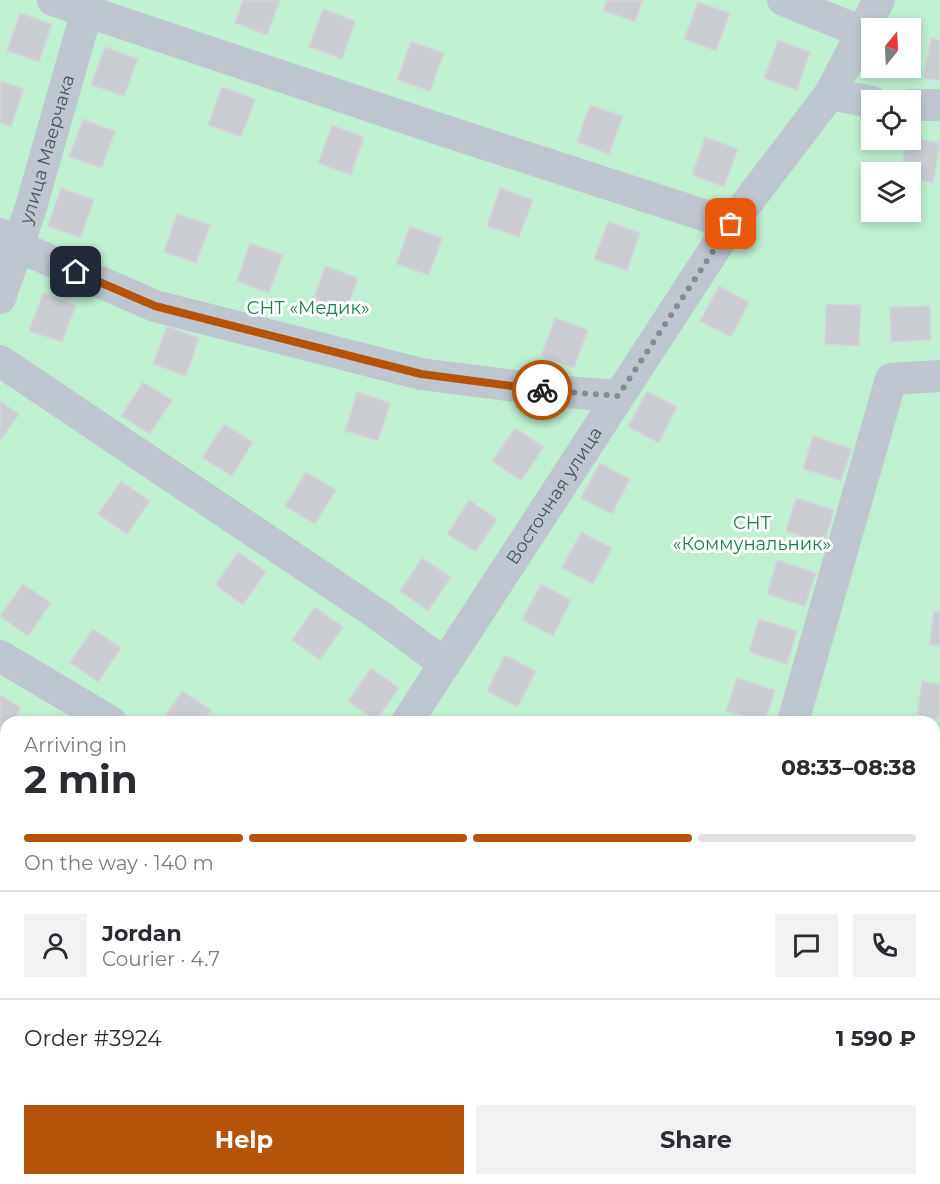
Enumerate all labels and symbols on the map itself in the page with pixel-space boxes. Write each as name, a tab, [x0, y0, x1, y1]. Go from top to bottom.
north arrow	[861, 18, 921, 78]
street label: улица Маерчака	[15, 72, 79, 228]
pin	[705, 198, 756, 249]
pin	[50, 246, 101, 297]
park label: СНТ «Медик»	[247, 297, 369, 319]
courier	[512, 360, 572, 420]
street label: Восточная улица	[501, 423, 607, 569]
park label: СНТ «Коммунальник»	[673, 512, 831, 555]

